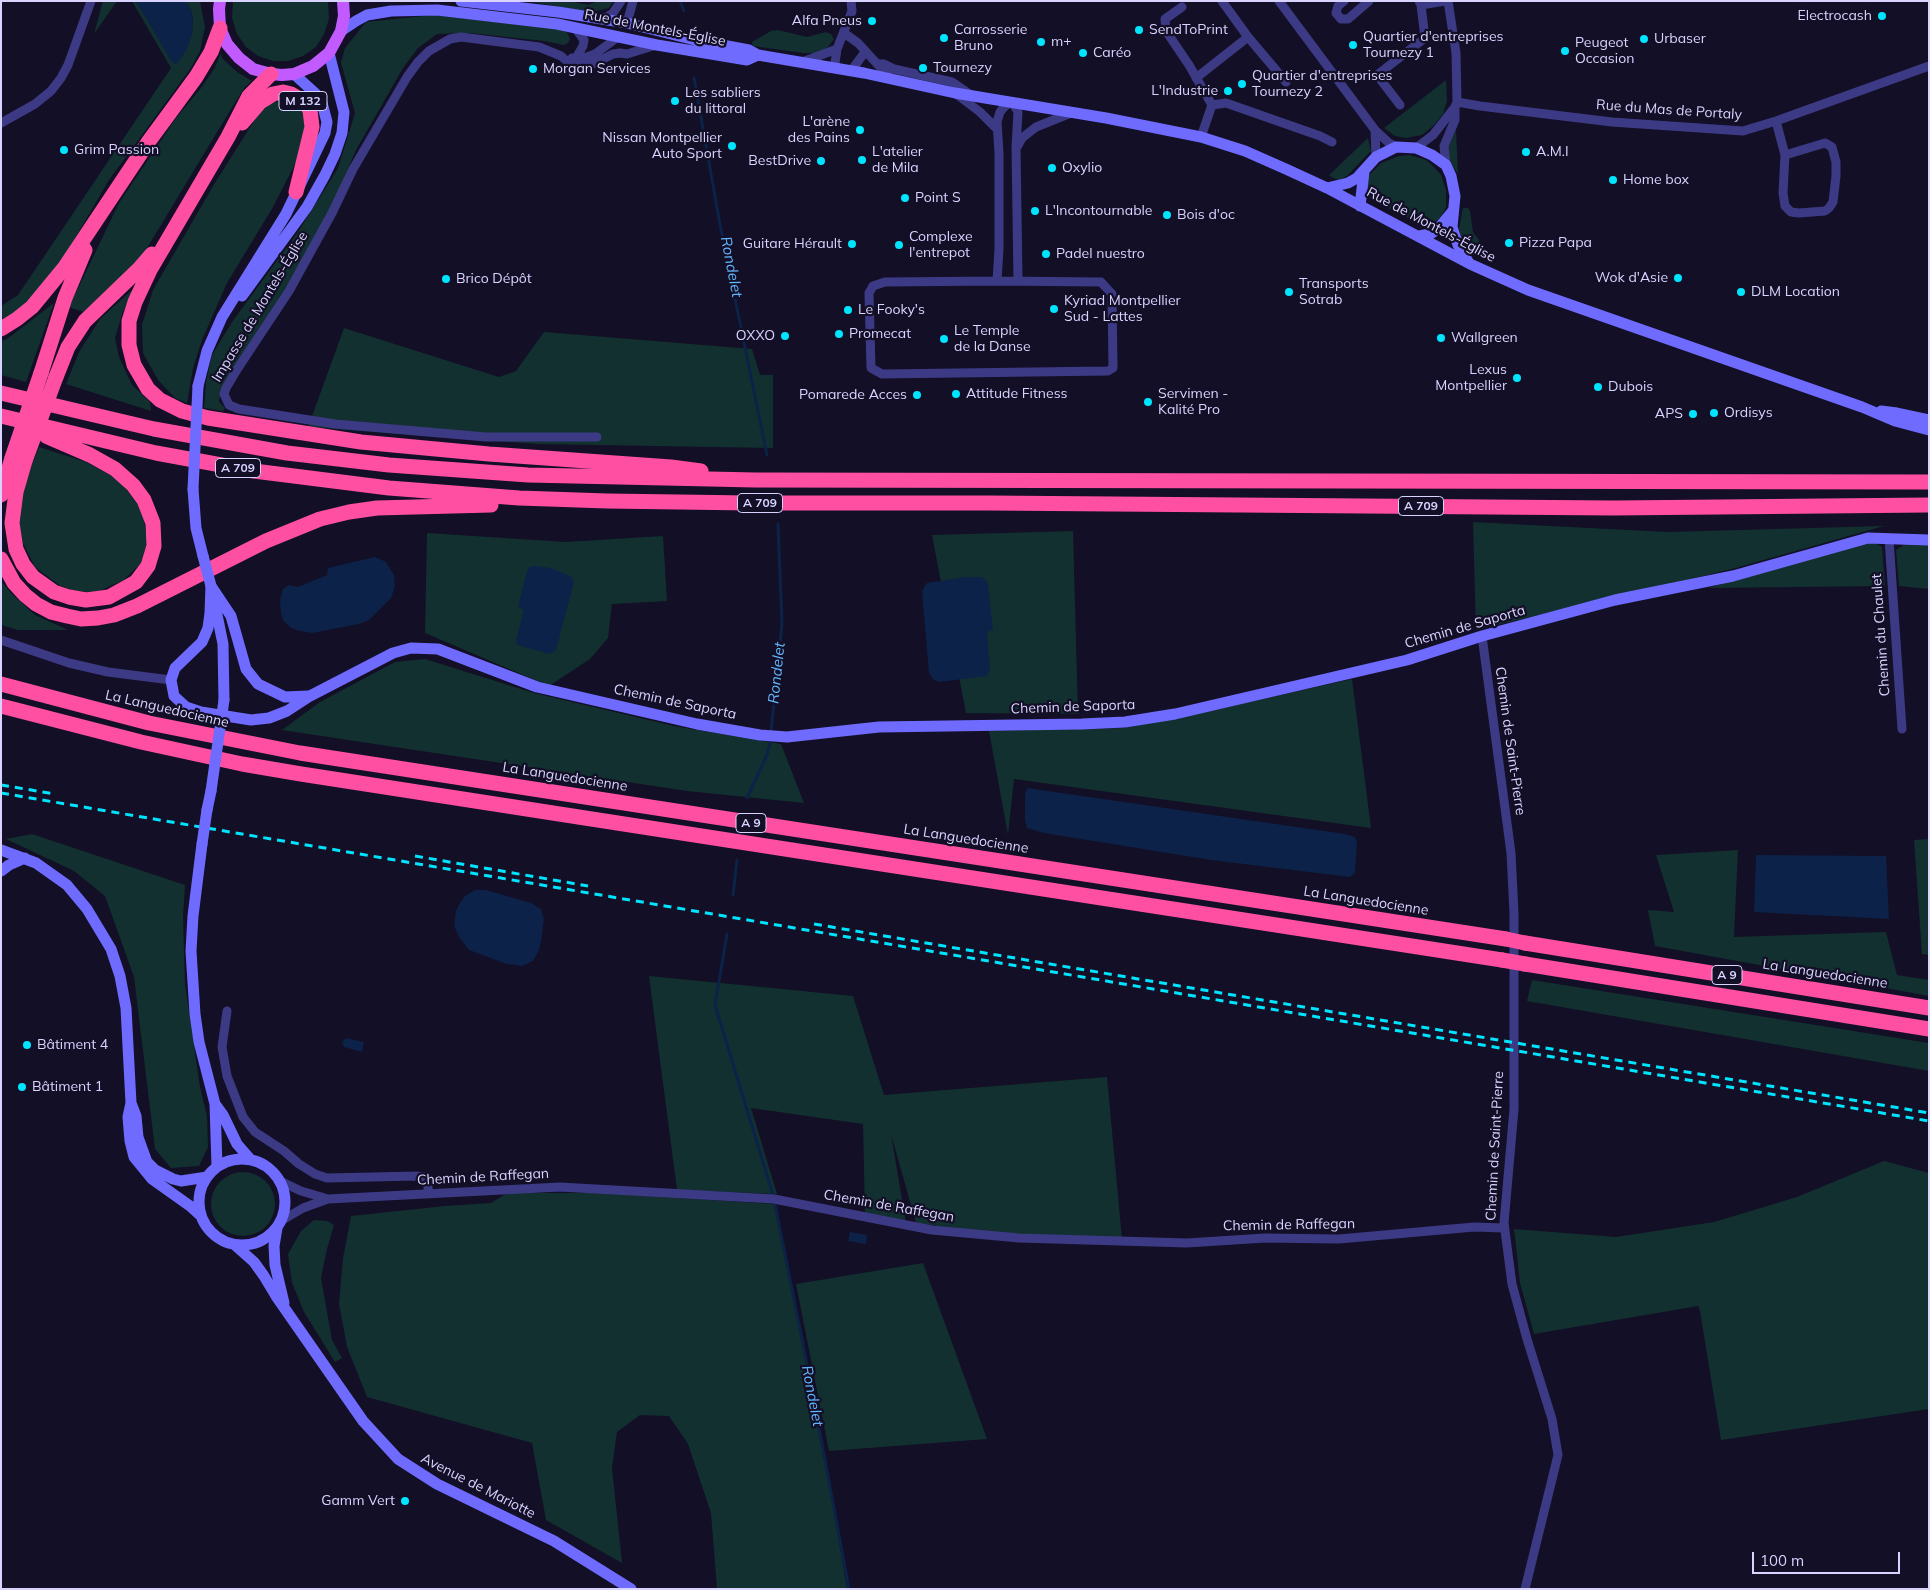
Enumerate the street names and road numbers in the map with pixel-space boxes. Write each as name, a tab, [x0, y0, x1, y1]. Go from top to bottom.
street label: Rue de Montels-Église	[583, 6, 727, 50]
road number: M 132	[279, 92, 327, 110]
street label: Rue du Mas de Portaly	[1596, 97, 1742, 123]
street label: Rue de Montels-Église	[1364, 184, 1498, 266]
street label: Impasse de Montels-Église	[208, 229, 312, 385]
road number: A 709	[216, 458, 260, 478]
road number: A 709	[738, 493, 782, 512]
road number: A 709	[1398, 496, 1444, 516]
street label: Chemin du Chaulet	[1868, 573, 1894, 697]
street label: Chemin de Saporta	[1403, 602, 1527, 652]
street label: Chemin de Saint-Pierre	[1491, 666, 1529, 816]
street label: Chemin de Saporta	[612, 681, 738, 723]
street label: La Languedocienne	[104, 687, 230, 731]
street label: Chemin de Saporta	[1010, 696, 1136, 718]
street label: La Languedocienne	[501, 759, 629, 795]
road number: A 9	[736, 814, 766, 832]
street label: La Languedocienne	[902, 821, 1030, 857]
street label: La Languedocienne	[1302, 883, 1430, 919]
street label: La Languedocienne	[1761, 956, 1889, 992]
road number: A 9	[1712, 966, 1742, 984]
street label: Chemin de Saint-Pierre	[1483, 1071, 1507, 1221]
street label: Chemin de Raffegan	[416, 1165, 550, 1189]
street label: Chemin de Raffegan	[822, 1186, 956, 1226]
street label: Chemin de Raffegan	[1223, 1215, 1355, 1235]
street label: Avenue de Mariotte	[418, 1450, 538, 1522]

